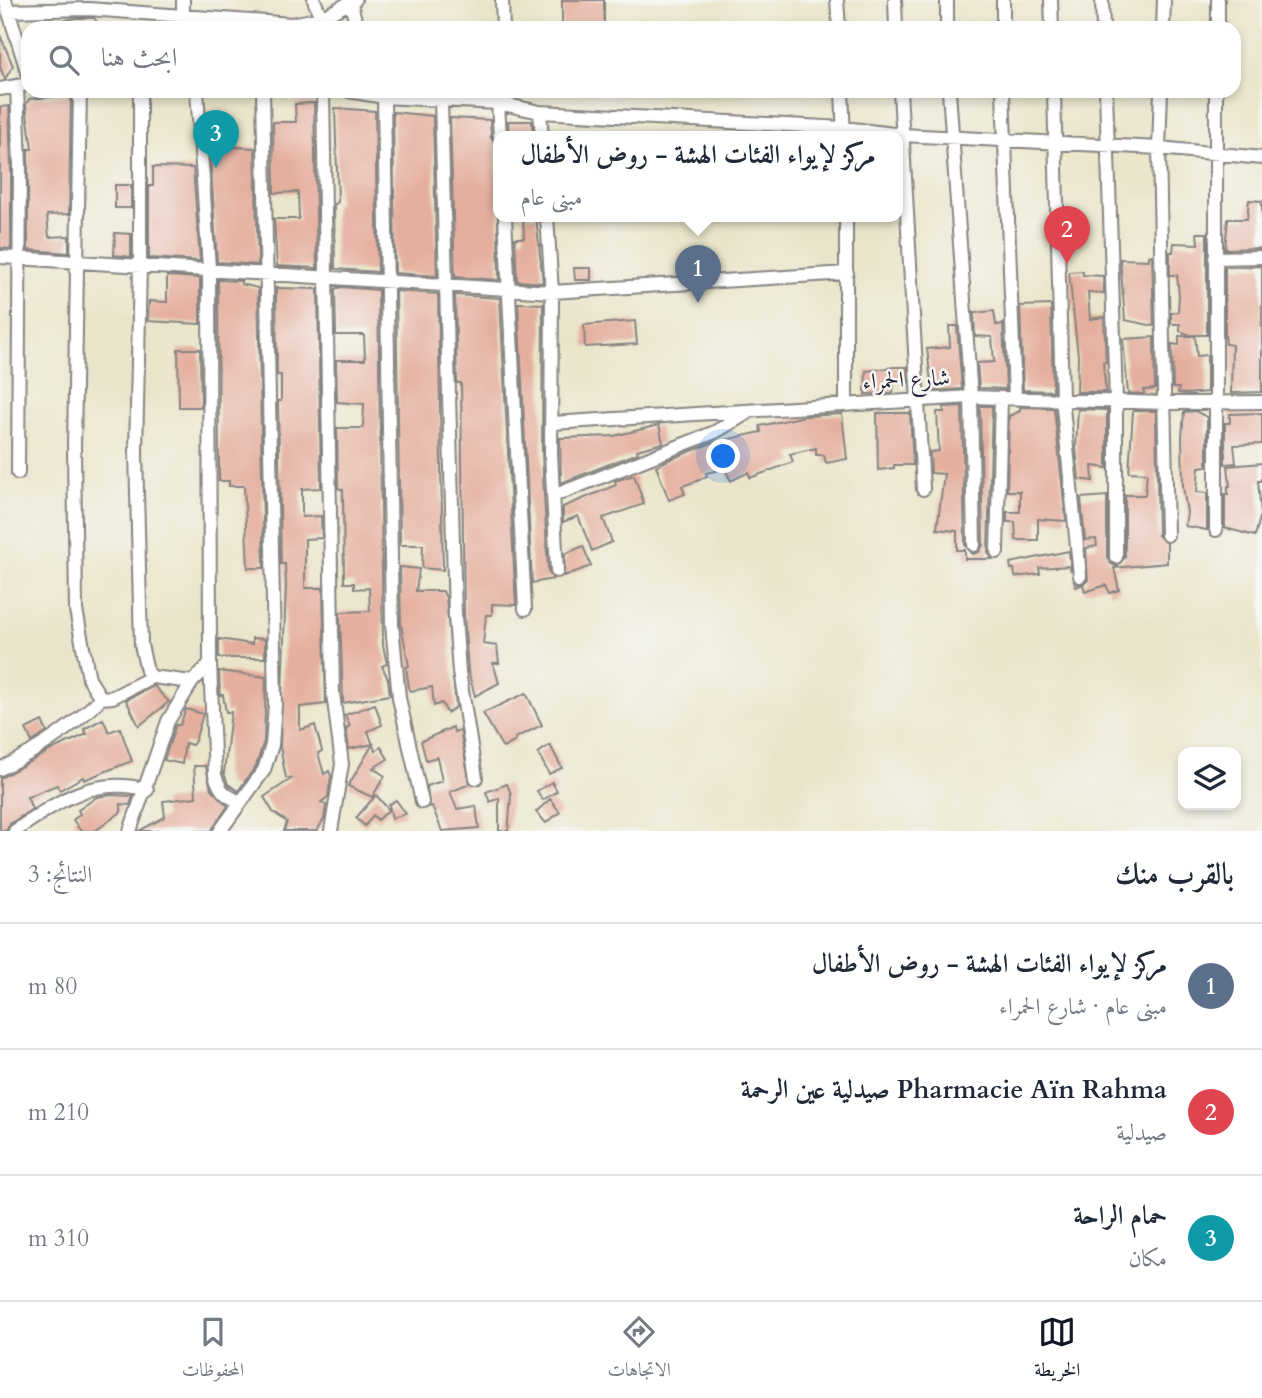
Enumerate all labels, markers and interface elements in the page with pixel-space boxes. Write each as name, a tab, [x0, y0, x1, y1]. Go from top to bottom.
search box	[21, 21, 1241, 98]
text: ابحث هنا	[101, 40, 177, 75]
icon: search	[45, 41, 83, 79]
pin: 3	[193, 110, 239, 168]
popup	[493, 131, 903, 222]
text: مركز لإيواء الفئات الهشة - روض الأطفال	[520, 137, 876, 172]
text: مبنى عام	[520, 182, 583, 213]
pin: 2	[1044, 206, 1090, 264]
pin: 1	[675, 245, 721, 303]
street label: شارع الحمراء	[861, 362, 951, 401]
your location	[706, 439, 740, 473]
map controls	[1178, 747, 1241, 810]
button: layers	[1178, 747, 1241, 810]
text: بالقرب منك	[1115, 854, 1234, 895]
text: النتائج: 3	[28, 859, 92, 890]
text: مركز لإيواء الفئات الهشة - روض الأطفال	[812, 946, 1167, 981]
text: 80 m	[28, 971, 77, 1002]
text: 1	[1205, 971, 1217, 1002]
text: مبنى عام · شارع الحمراء	[999, 991, 1167, 1022]
text: Pharmacie Aïn Rahma صيدلية عين الرحمة	[741, 1072, 1167, 1107]
text: 210 m	[28, 1097, 89, 1128]
text: 2	[1205, 1097, 1217, 1128]
text: صيدلية	[1116, 1117, 1167, 1148]
text: حمام الراحة	[1073, 1198, 1167, 1233]
text: 310 m	[28, 1223, 89, 1254]
text: 3	[1205, 1223, 1217, 1254]
text: مكان	[1128, 1243, 1167, 1274]
tab: المحفوظات	[182, 1313, 244, 1388]
tab: الاتجاهات	[607, 1313, 671, 1388]
tab: الخريطة	[1034, 1313, 1080, 1388]

